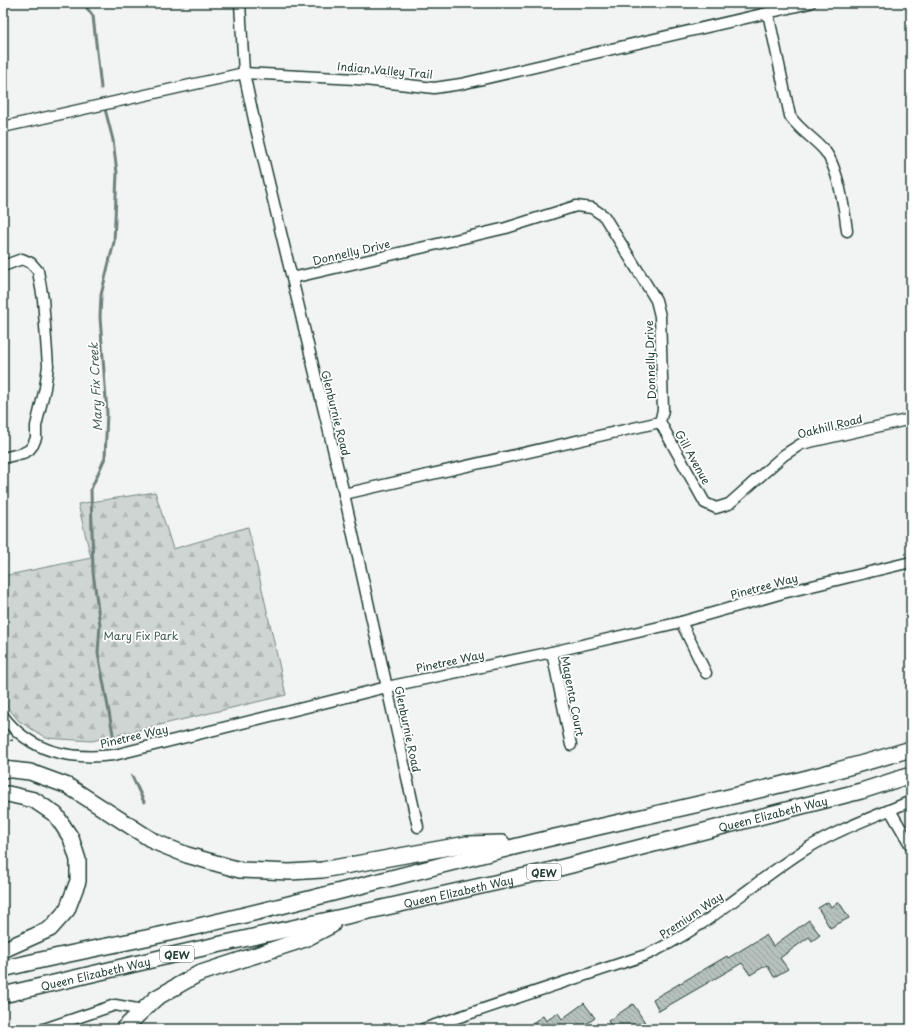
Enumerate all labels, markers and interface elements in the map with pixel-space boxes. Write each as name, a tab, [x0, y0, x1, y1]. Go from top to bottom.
street label: Indian Valley Trail	[336, 57, 434, 83]
street label: Donnelly Drive	[311, 235, 392, 269]
street label: Donnelly Drive	[640, 320, 660, 400]
water label: Mary Fix Creek	[84, 342, 106, 432]
street label: Glenburnie Road	[317, 368, 355, 458]
street label: Oakhill Road	[796, 410, 864, 442]
street label: Gill Avenue	[671, 427, 715, 487]
street label: Pinetree Way	[728, 569, 800, 603]
park label: Mary Fix Park	[103, 627, 179, 644]
street label: Pinetree Way	[414, 645, 486, 677]
street label: Magenta Court	[557, 654, 589, 738]
street label: Glenburnie Road	[391, 684, 425, 774]
street label: Pinetree Way	[98, 720, 170, 752]
street label: Queen Elizabeth Way	[716, 791, 829, 836]
road number: QEW	[527, 864, 561, 880]
street label: Queen Elizabeth Way	[402, 871, 515, 912]
street label: Premium Way	[656, 887, 726, 943]
road number: QEW	[160, 946, 194, 962]
street label: Queen Elizabeth Way	[39, 952, 152, 994]

